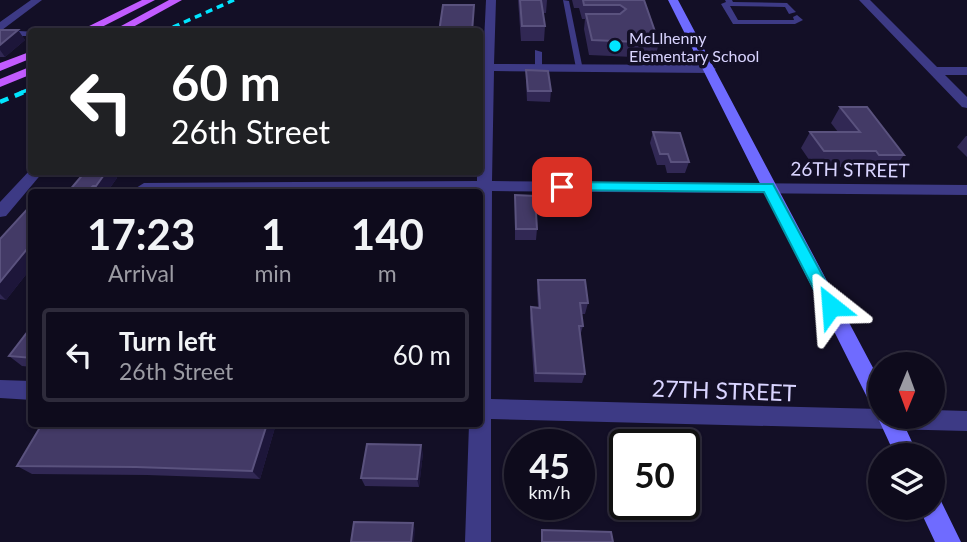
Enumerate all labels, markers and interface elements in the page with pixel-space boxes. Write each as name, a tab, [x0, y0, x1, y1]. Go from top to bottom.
place label: McLlhenny Elementary School	[629, 28, 759, 65]
marker: McLlhenny Elementary School	[607, 38, 623, 54]
text: 60 m	[171, 53, 281, 111]
icon: left	[56, 56, 147, 147]
text: 26th Street	[171, 112, 330, 151]
street label: 26TH STREET	[790, 156, 910, 182]
pin	[532, 157, 592, 217]
icon: arrive	[543, 168, 581, 206]
text: 17:23	[87, 209, 195, 259]
text: 1	[261, 209, 285, 259]
text: 140	[351, 209, 424, 259]
text: Arrival	[108, 259, 174, 287]
text: min	[254, 259, 292, 287]
text: m	[378, 259, 397, 287]
position arrow	[794, 269, 868, 343]
text: Turn left	[119, 325, 216, 357]
icon: left	[60, 336, 98, 374]
text: 60 m	[393, 339, 451, 371]
north arrow	[868, 352, 945, 429]
map controls	[868, 352, 945, 520]
text: 26th Street	[119, 357, 233, 385]
street label: 27TH STREET	[651, 373, 797, 407]
speed limit sign: 50	[609, 429, 700, 520]
button: layers	[868, 443, 945, 520]
text: 45	[529, 444, 570, 486]
text: km/h	[528, 481, 571, 503]

